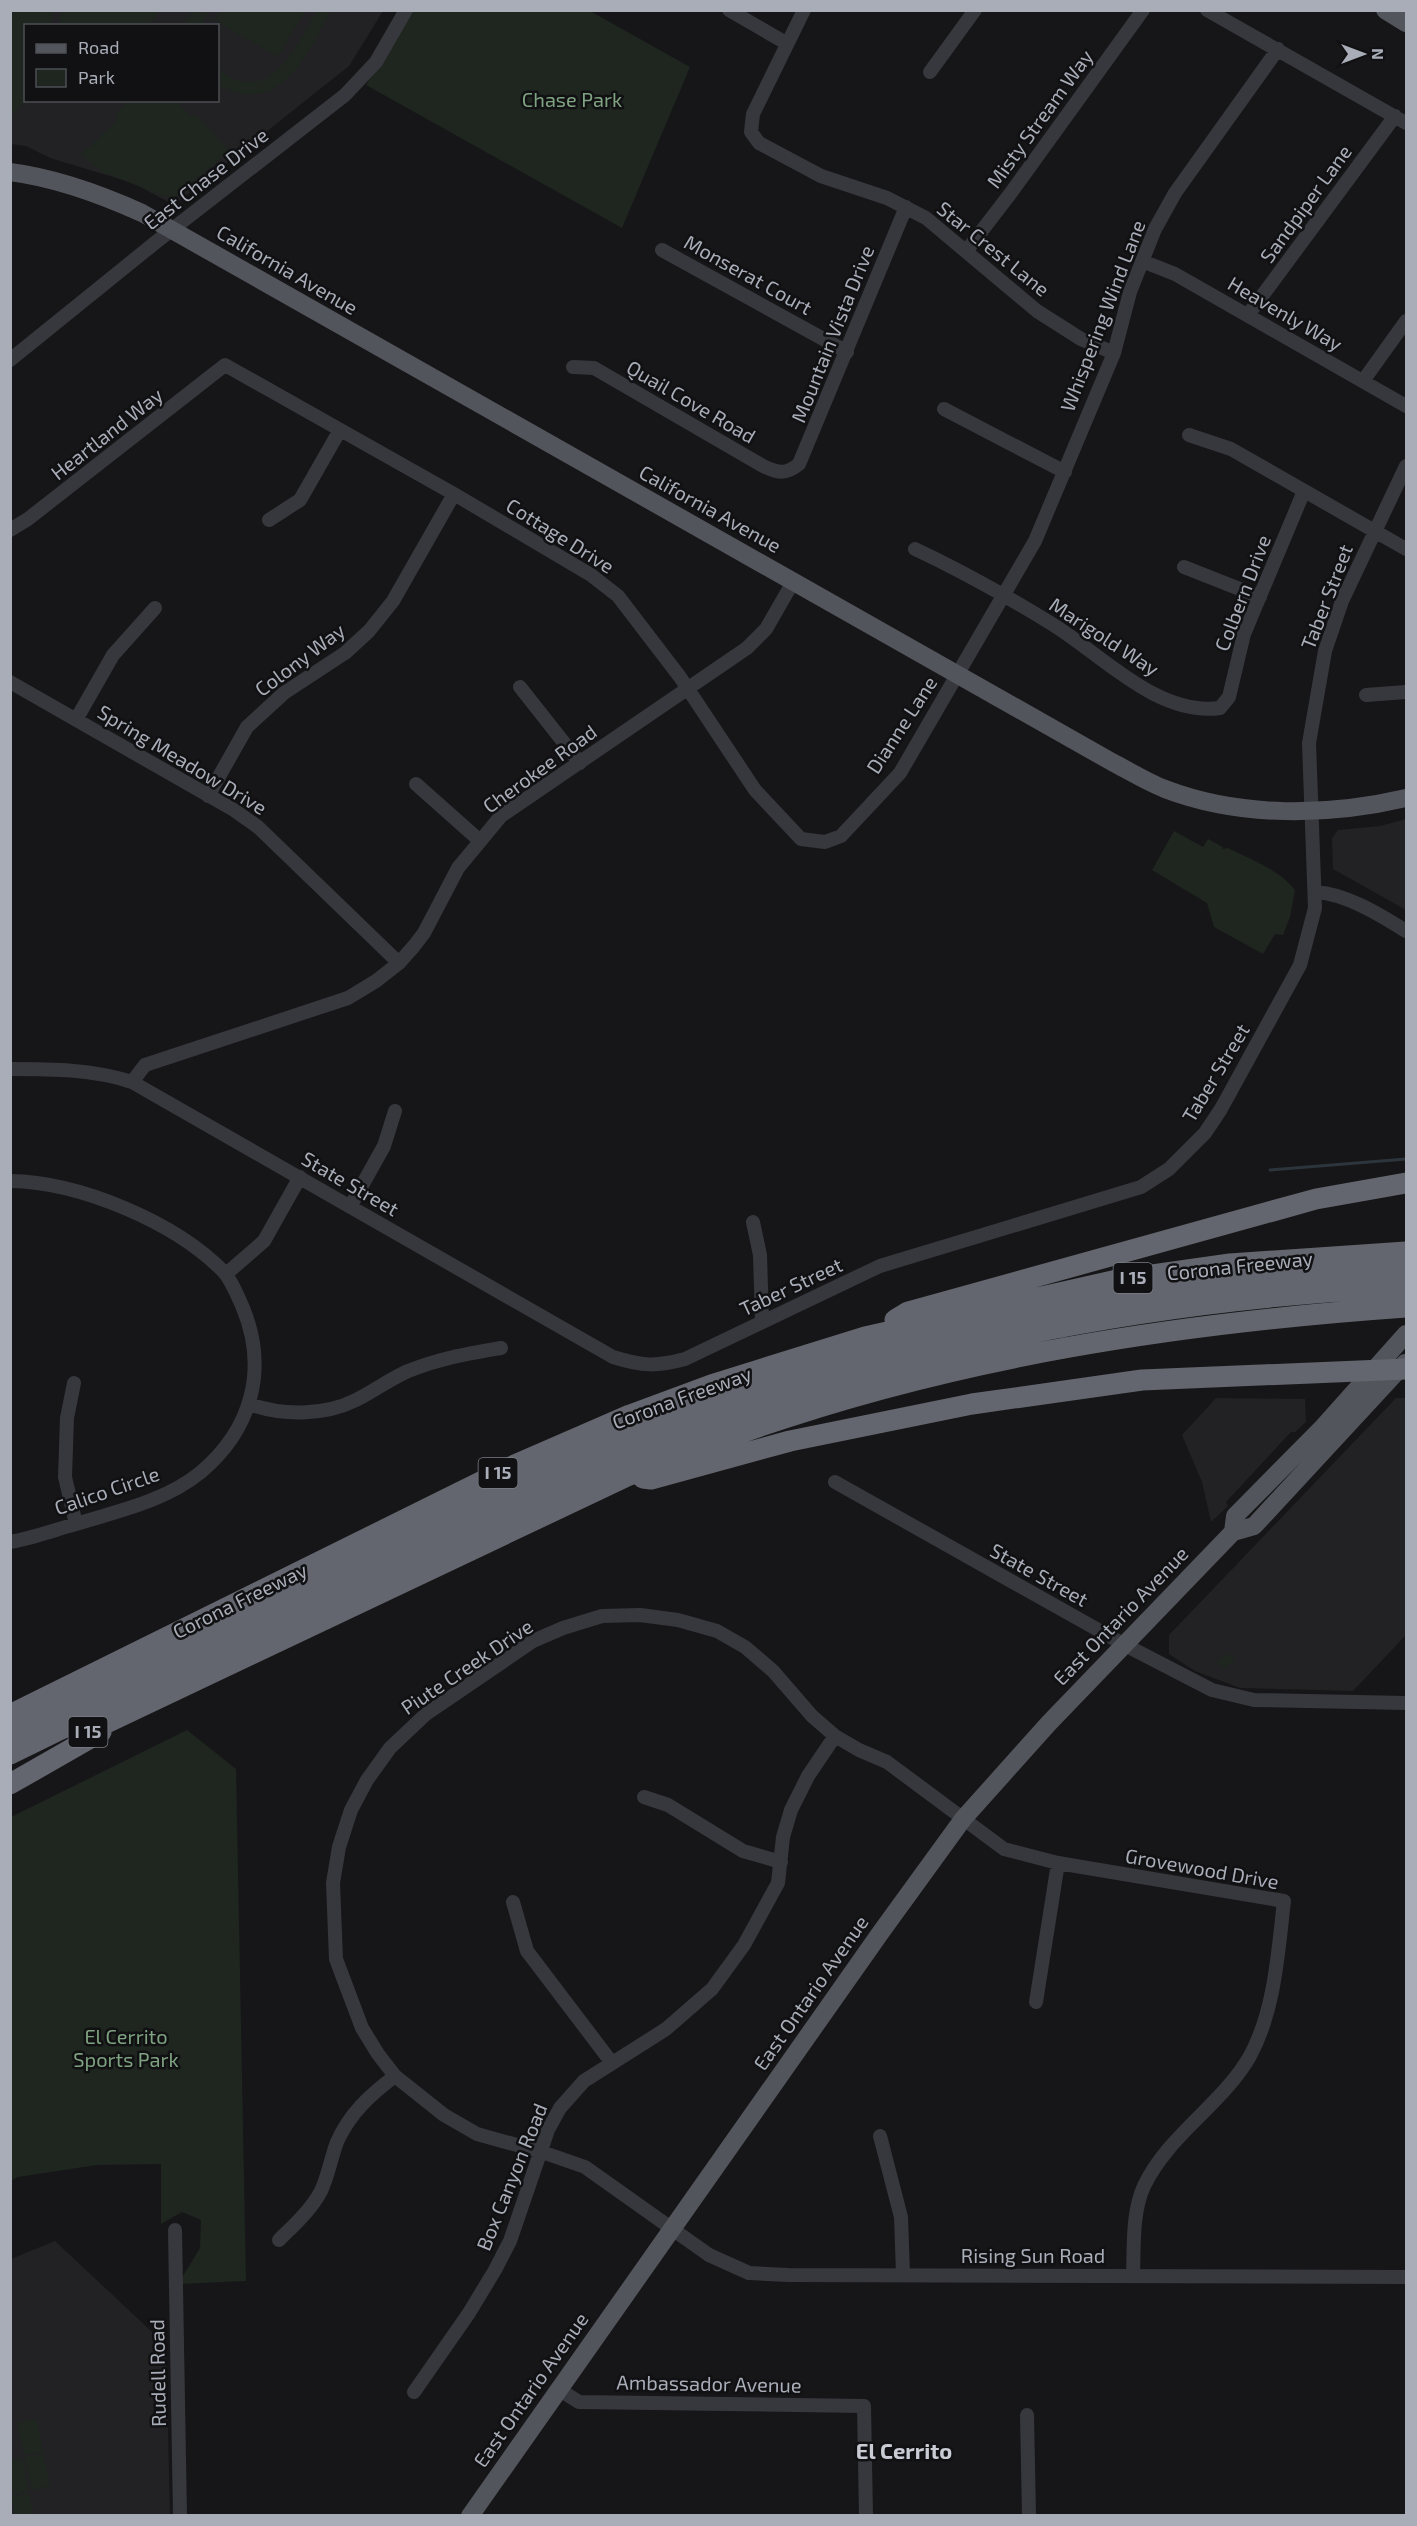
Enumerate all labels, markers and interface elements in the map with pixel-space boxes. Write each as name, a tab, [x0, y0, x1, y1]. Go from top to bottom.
legend	[24, 24, 219, 102]
north arrow	[1333, 24, 1393, 84]
text: Road	[78, 36, 119, 58]
street label: Misty Stream Way	[981, 44, 1098, 192]
text: N	[1369, 48, 1388, 60]
text: Park	[78, 66, 115, 88]
park label: Chase Park	[522, 87, 622, 111]
street label: East Chase Drive	[138, 122, 272, 234]
street label: Sandpiper Lane	[1254, 140, 1356, 267]
street label: Star Crest Lane	[933, 196, 1055, 301]
street label: Whispering Wind Lane	[1054, 217, 1150, 415]
street label: California Avenue	[213, 219, 362, 319]
street label: Monserat Court	[680, 229, 817, 319]
street label: Mountain Vista Drive	[786, 242, 879, 426]
street label: Heavenly Way	[1224, 271, 1347, 356]
street label: Quail Cove Road	[623, 354, 760, 448]
street label: Heartland Way	[46, 382, 167, 484]
street label: California Avenue	[635, 459, 786, 557]
street label: Cottage Drive	[502, 492, 619, 578]
street label: Colbern Drive	[1209, 531, 1275, 654]
street label: Taber Street	[1295, 540, 1357, 653]
street label: Marigold Way	[1045, 592, 1164, 681]
street label: Colony Way	[250, 617, 349, 701]
street label: Dianne Lane	[861, 671, 942, 778]
street label: Spring Meadow Drive	[94, 699, 271, 819]
street label: Cherokee Road	[478, 719, 601, 818]
street label: Taber Street	[1176, 1019, 1254, 1126]
street label: State Street	[298, 1146, 404, 1221]
street label: Corona Freeway	[1166, 1245, 1314, 1285]
street label: Taber Street	[735, 1252, 846, 1320]
road number: I 15	[1114, 1263, 1152, 1293]
street label: Corona Freeway	[609, 1361, 755, 1433]
road number: I 15	[478, 1458, 518, 1488]
street label: Calico Circle	[51, 1461, 162, 1519]
street label: State Street	[986, 1537, 1093, 1611]
street label: East Ontario Avenue	[1048, 1541, 1193, 1690]
street label: Corona Freeway	[168, 1557, 311, 1643]
street label: Piute Creek Drive	[396, 1613, 537, 1719]
road number: I 15	[68, 1717, 107, 1747]
street label: Grovewood Drive	[1124, 1843, 1281, 1893]
street label: East Ontario Avenue	[748, 1910, 873, 2074]
park label: El Cerrito Sports Park	[73, 2024, 179, 2071]
street label: Box Canyon Road	[471, 2100, 552, 2254]
street label: Rising Sun Road	[961, 2243, 1105, 2267]
street label: East Ontario Avenue	[468, 2307, 593, 2471]
street label: Rudell Road	[144, 2319, 170, 2427]
street label: Ambassador Avenue	[616, 2369, 802, 2397]
district label: El Cerrito	[856, 2437, 952, 2463]

